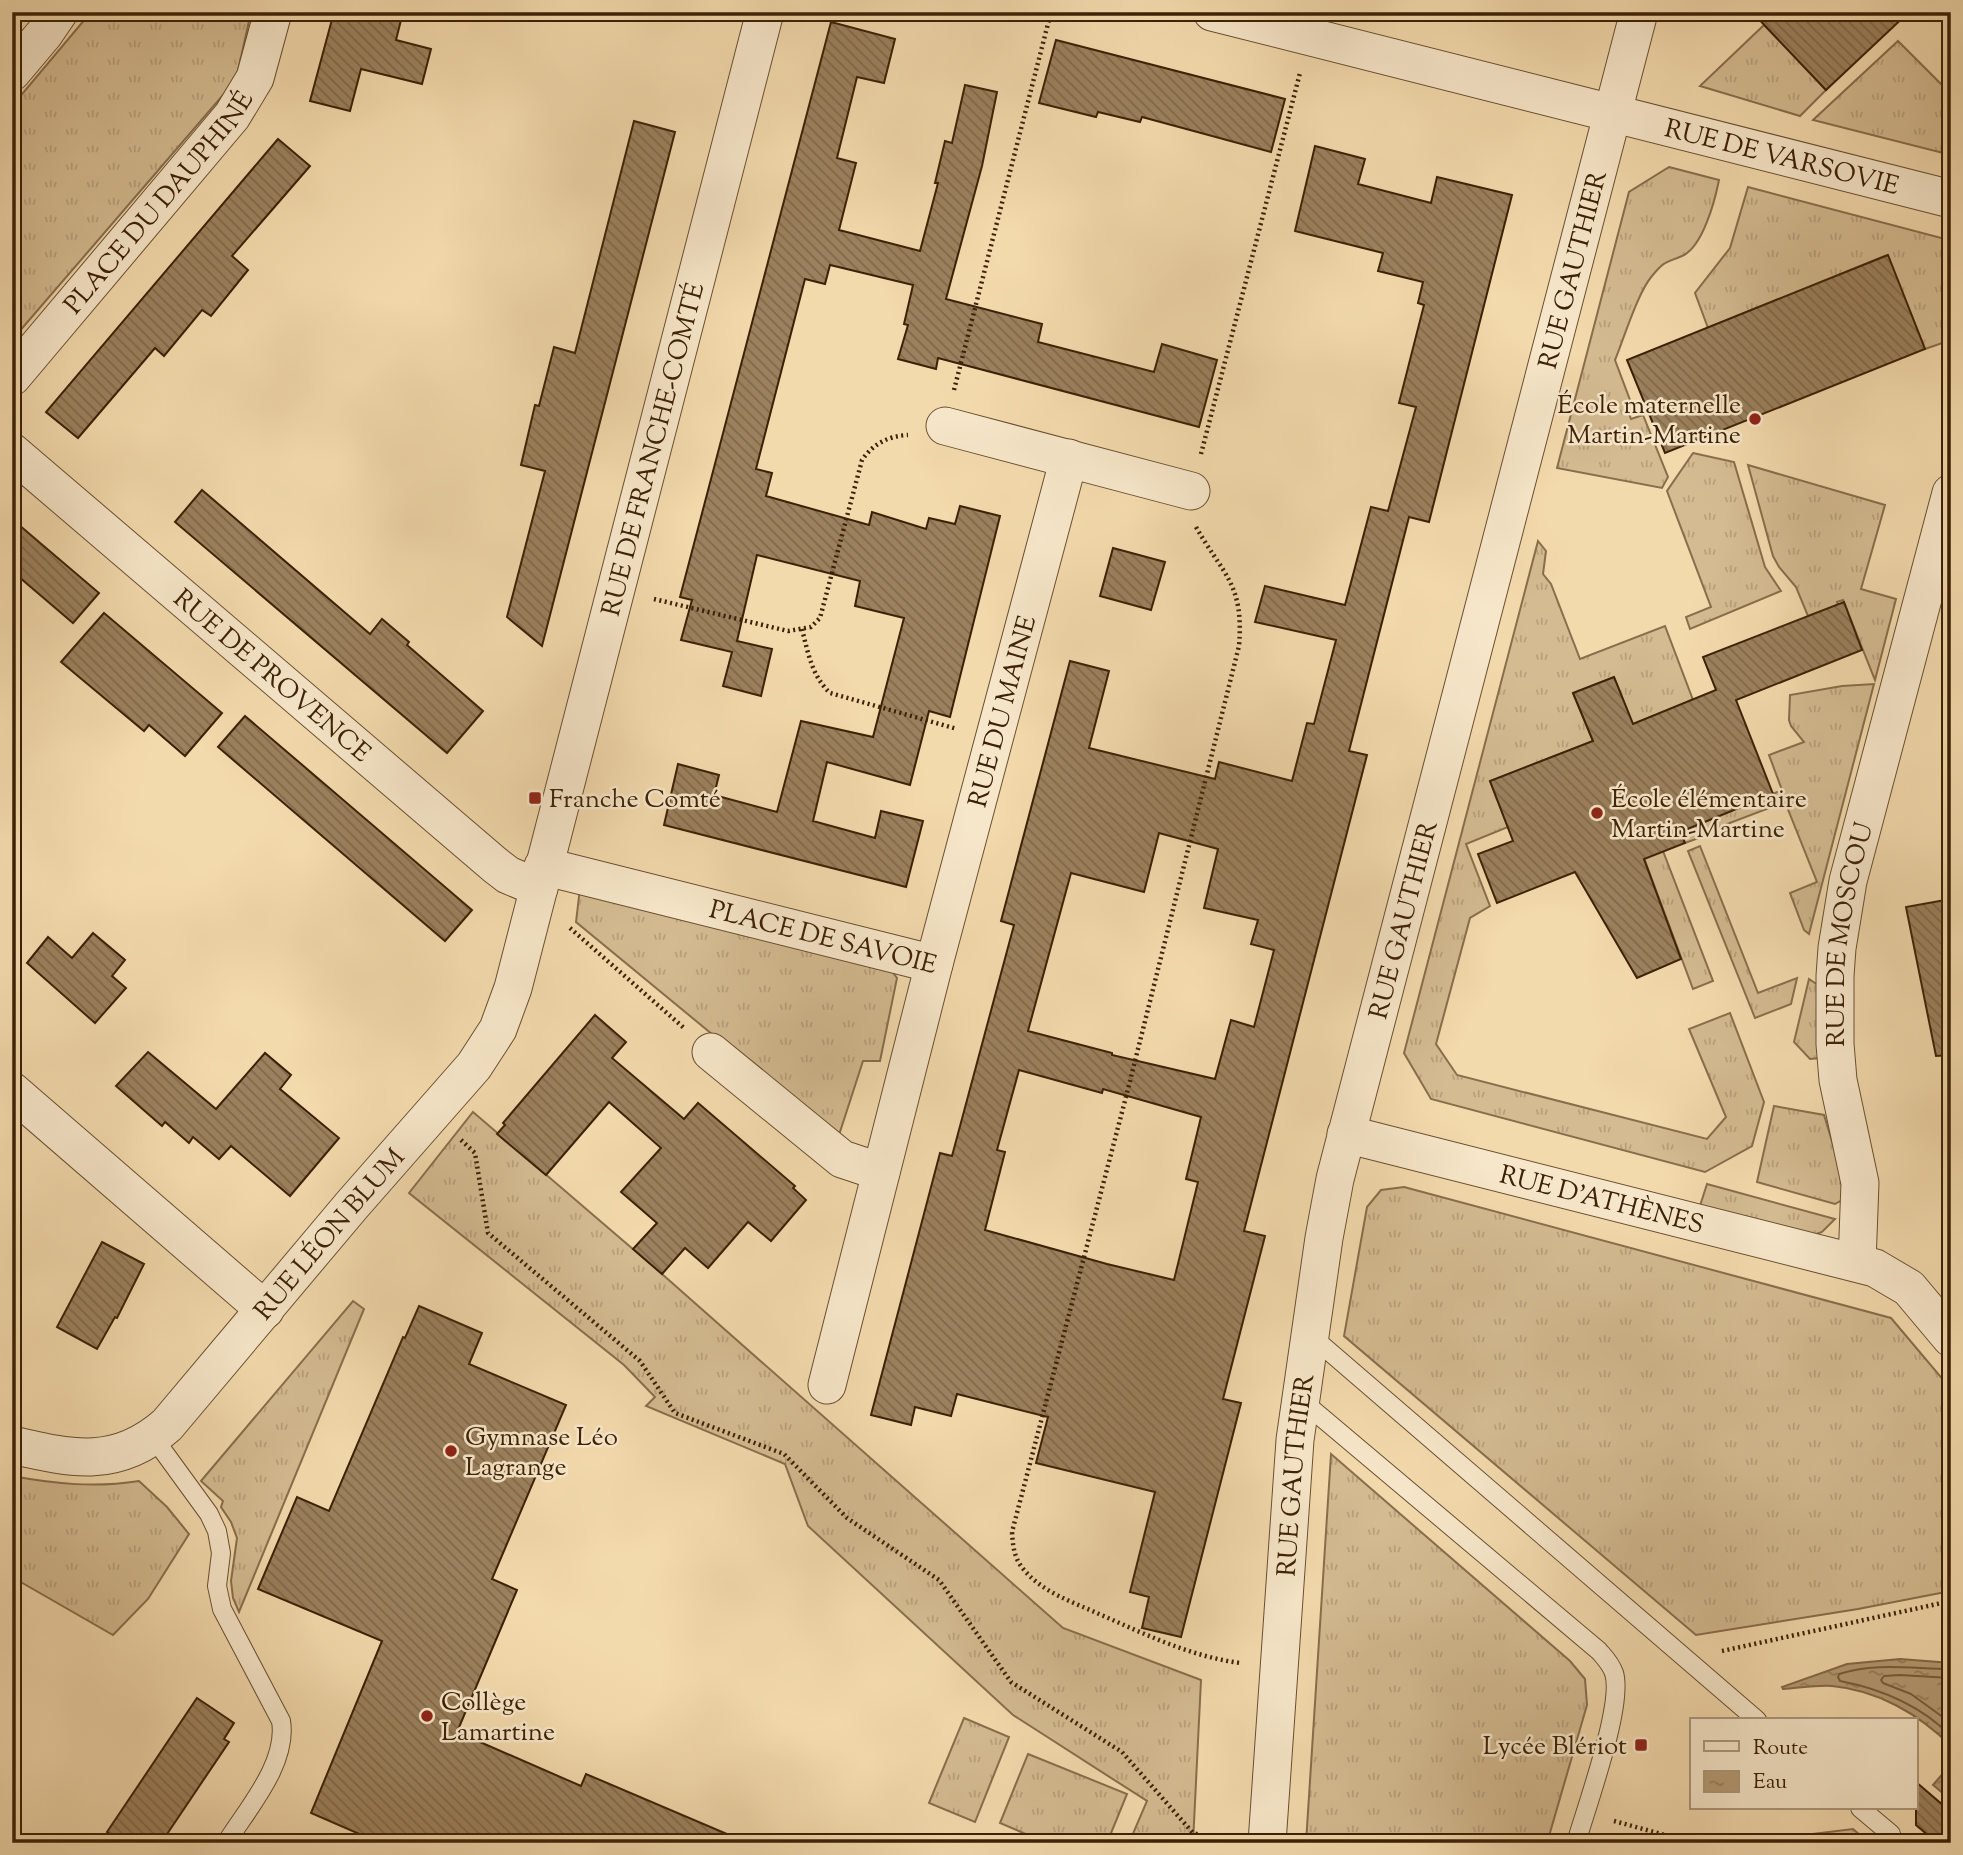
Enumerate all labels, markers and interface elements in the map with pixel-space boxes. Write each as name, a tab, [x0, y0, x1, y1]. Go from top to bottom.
street label: PLACE DU DAUPHINÉ	[56, 85, 264, 323]
street label: RUE DE VARSOVIE	[1660, 111, 1903, 206]
street label: RUE GAUTHIER	[1531, 167, 1618, 373]
street label: RUE DE FRANCHE-COMTÉ	[594, 279, 715, 621]
place label: École maternelle Martin-Martine	[1557, 388, 1741, 455]
marker: École maternelle Martin-Martine	[1747, 411, 1763, 427]
street label: RUE DE PROVENCE	[164, 582, 378, 772]
street label: RUE DU MAINE	[961, 612, 1047, 812]
place label: Franche Comté	[549, 782, 721, 819]
place label: École élémentaire Martin-Martine	[1611, 782, 1807, 849]
marker: Franche Comté	[527, 790, 543, 806]
marker: École élémentaire Martin-Martine	[1589, 805, 1605, 821]
street label: RUE GAUTHIER	[1361, 817, 1449, 1023]
street label: RUE DE MOSCOU	[1819, 819, 1884, 1047]
street label: PLACE DE SAVOIE	[705, 892, 941, 985]
street label: RUE LÉON BLUM	[247, 1141, 415, 1329]
street label: RUE D'ATHÈNES	[1495, 1158, 1707, 1245]
street label: RUE GAUTHIER	[1270, 1371, 1325, 1578]
place label: Gymnase Léo Lagrange	[465, 1420, 618, 1487]
marker: Gymnase Léo Lagrange	[443, 1443, 459, 1459]
place label: Collège Lamartine	[441, 1685, 555, 1752]
marker: Collège Lamartine	[419, 1708, 435, 1724]
legend	[1690, 1718, 1918, 1810]
place label: Lycée Blériot	[1483, 1729, 1627, 1766]
text: Route	[1753, 1734, 1808, 1764]
marker: Lycée Blériot	[1633, 1737, 1649, 1753]
text: Eau	[1753, 1768, 1787, 1798]

